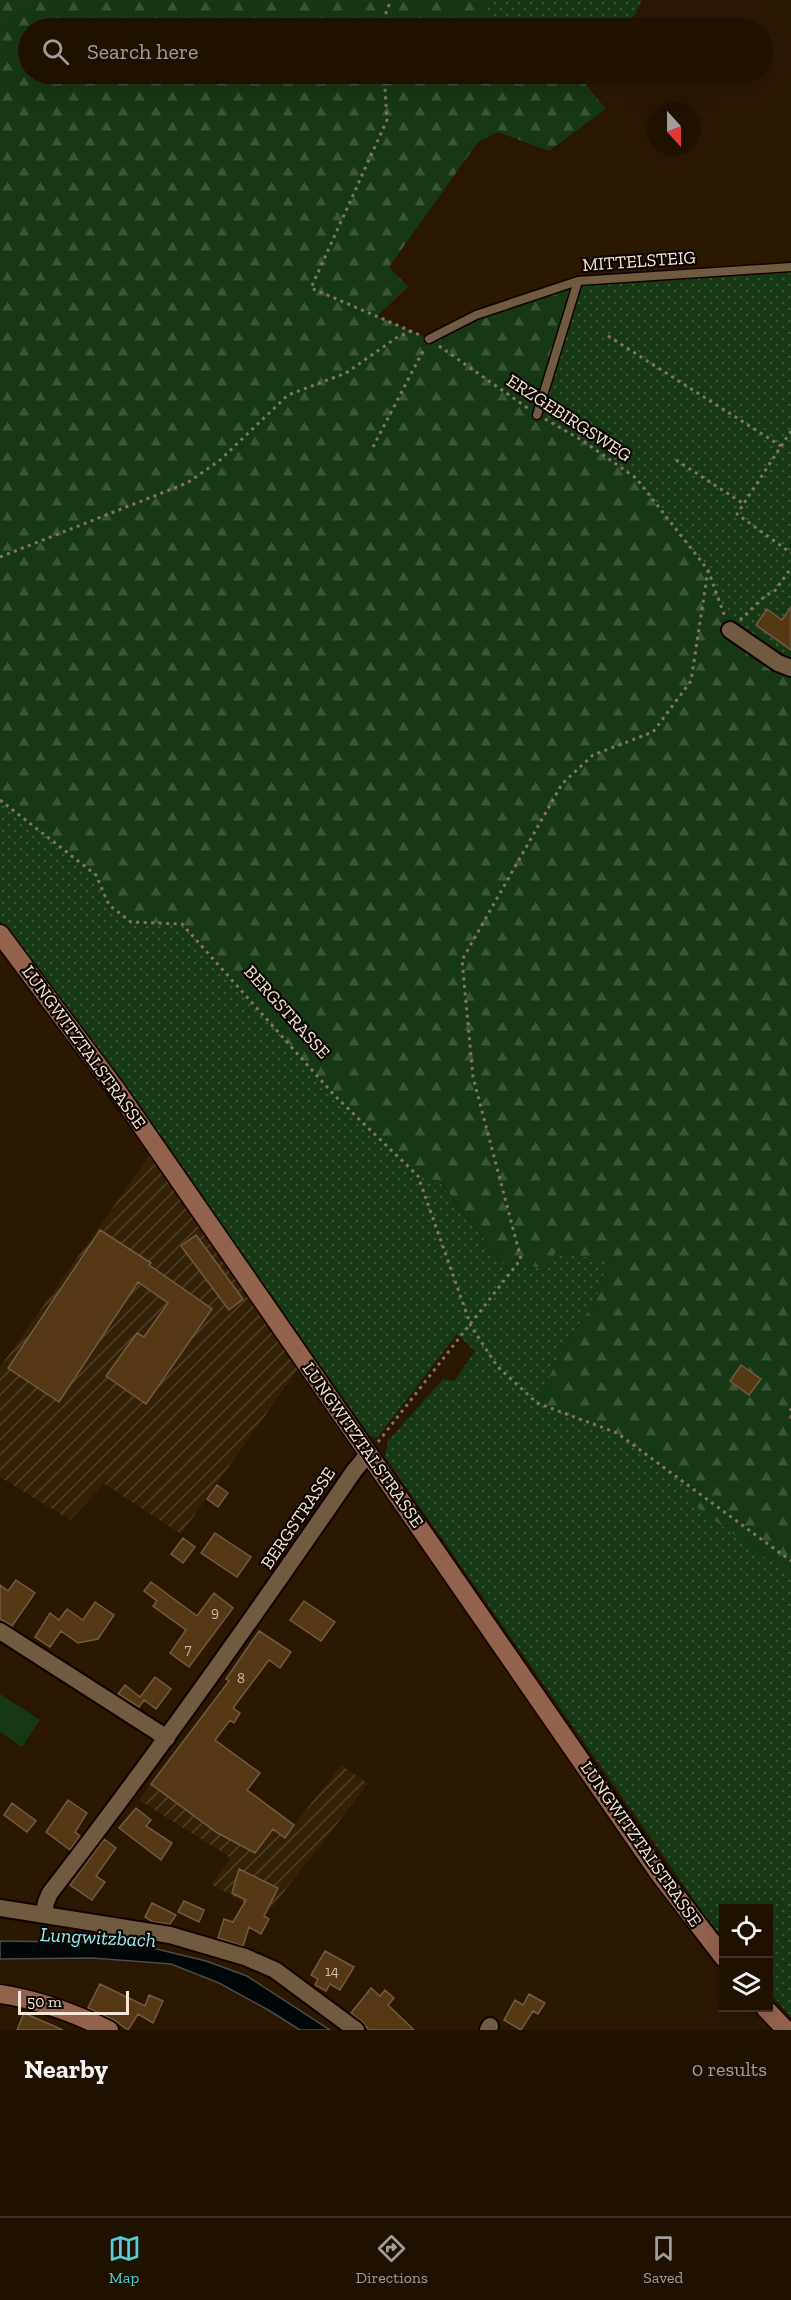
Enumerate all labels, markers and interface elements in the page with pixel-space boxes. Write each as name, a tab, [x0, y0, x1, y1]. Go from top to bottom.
search box	[18, 18, 773, 84]
icon: search	[39, 35, 72, 68]
text: Search here	[87, 38, 198, 65]
north arrow	[647, 102, 701, 156]
street label: MITTELSTEIG	[581, 246, 697, 276]
street label: ERZGEBIRGSWEG	[502, 369, 636, 467]
street label: LUNGWITZTALSTRASSE	[17, 961, 151, 1133]
street label: BERGSTRASSE	[239, 961, 335, 1063]
street label: LUNGWITZTALSTRASSE	[298, 1358, 428, 1532]
street label: BERGSTRASSE	[256, 1463, 340, 1573]
house number: 9	[211, 1603, 219, 1621]
house number: 7	[184, 1640, 192, 1658]
house number: 8	[237, 1669, 245, 1687]
street label: LUNGWITZTALSTRASSE	[576, 1757, 706, 1931]
map controls	[719, 1904, 773, 2012]
button: locate	[719, 1904, 773, 1958]
water label: Lungwitzbach	[39, 1922, 157, 1952]
button: layers	[719, 1958, 773, 2012]
house number: 14	[325, 1962, 339, 1980]
scale bar	[18, 1988, 129, 2016]
text: 50 m	[27, 1992, 62, 2011]
text: Nearby	[24, 2053, 108, 2085]
text: 0 results	[692, 2057, 767, 2081]
tab: Map	[108, 2232, 141, 2287]
tab: Directions	[356, 2232, 428, 2287]
tab: Saved	[643, 2232, 683, 2287]

